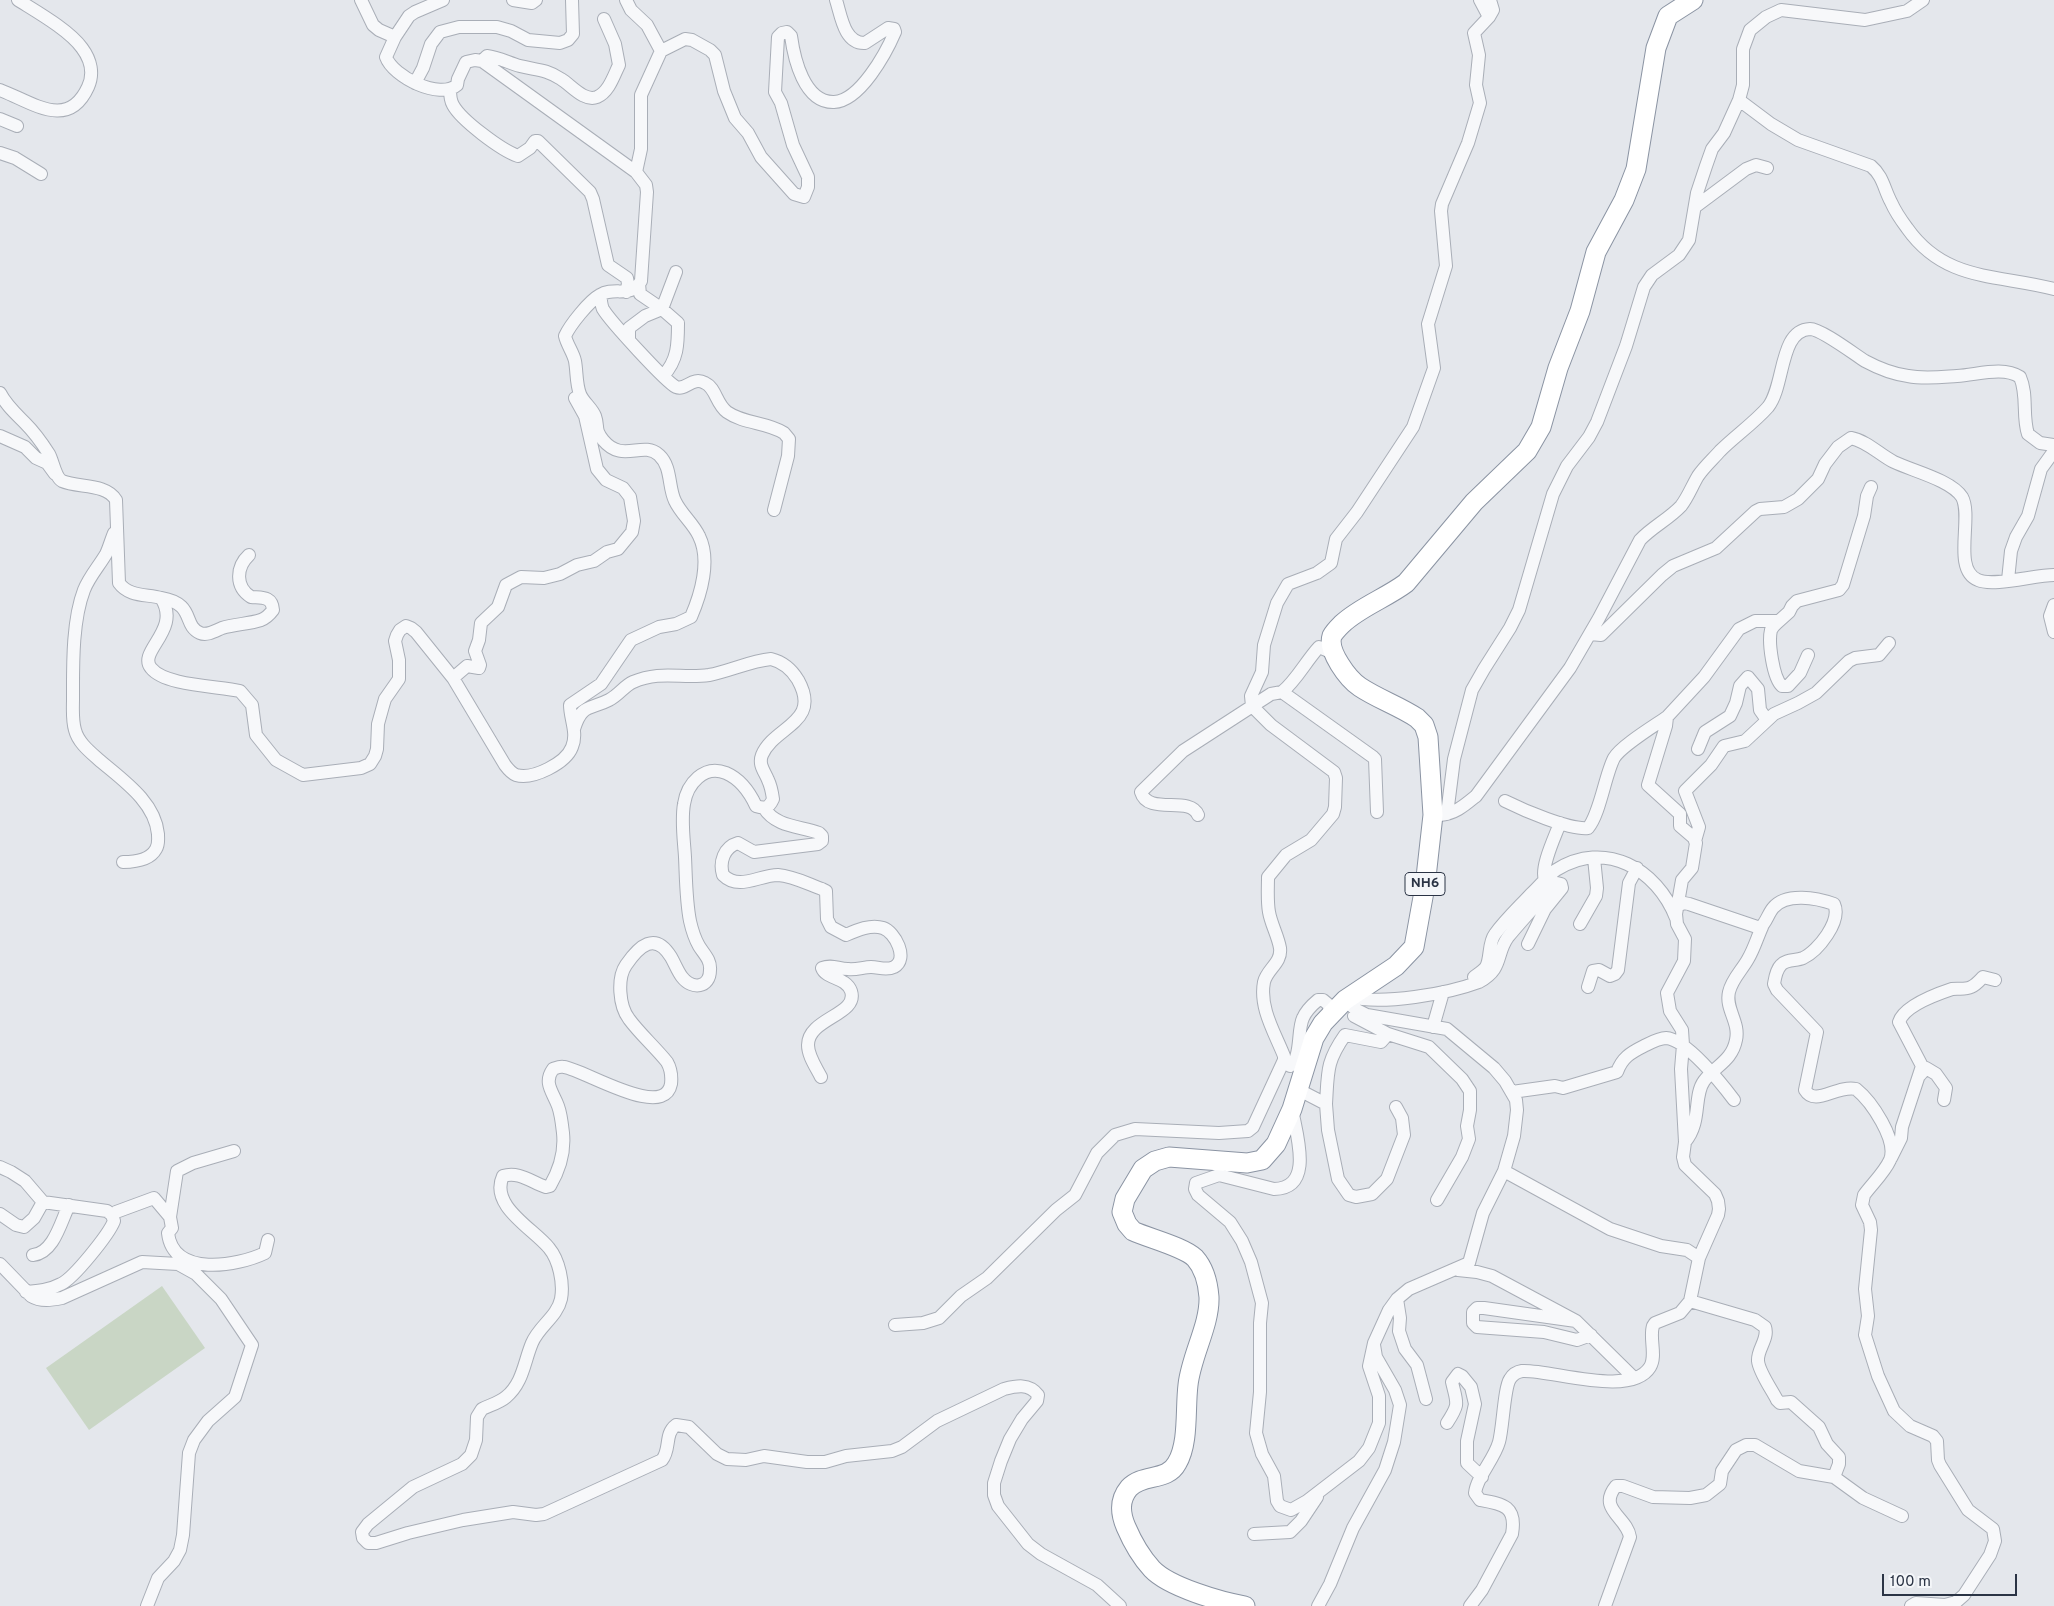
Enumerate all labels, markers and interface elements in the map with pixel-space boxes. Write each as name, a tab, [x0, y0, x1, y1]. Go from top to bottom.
road number: NH6	[1405, 872, 1445, 896]
scale bar	[1884, 1564, 2019, 1596]
text: 100 m	[1890, 1573, 1931, 1592]

